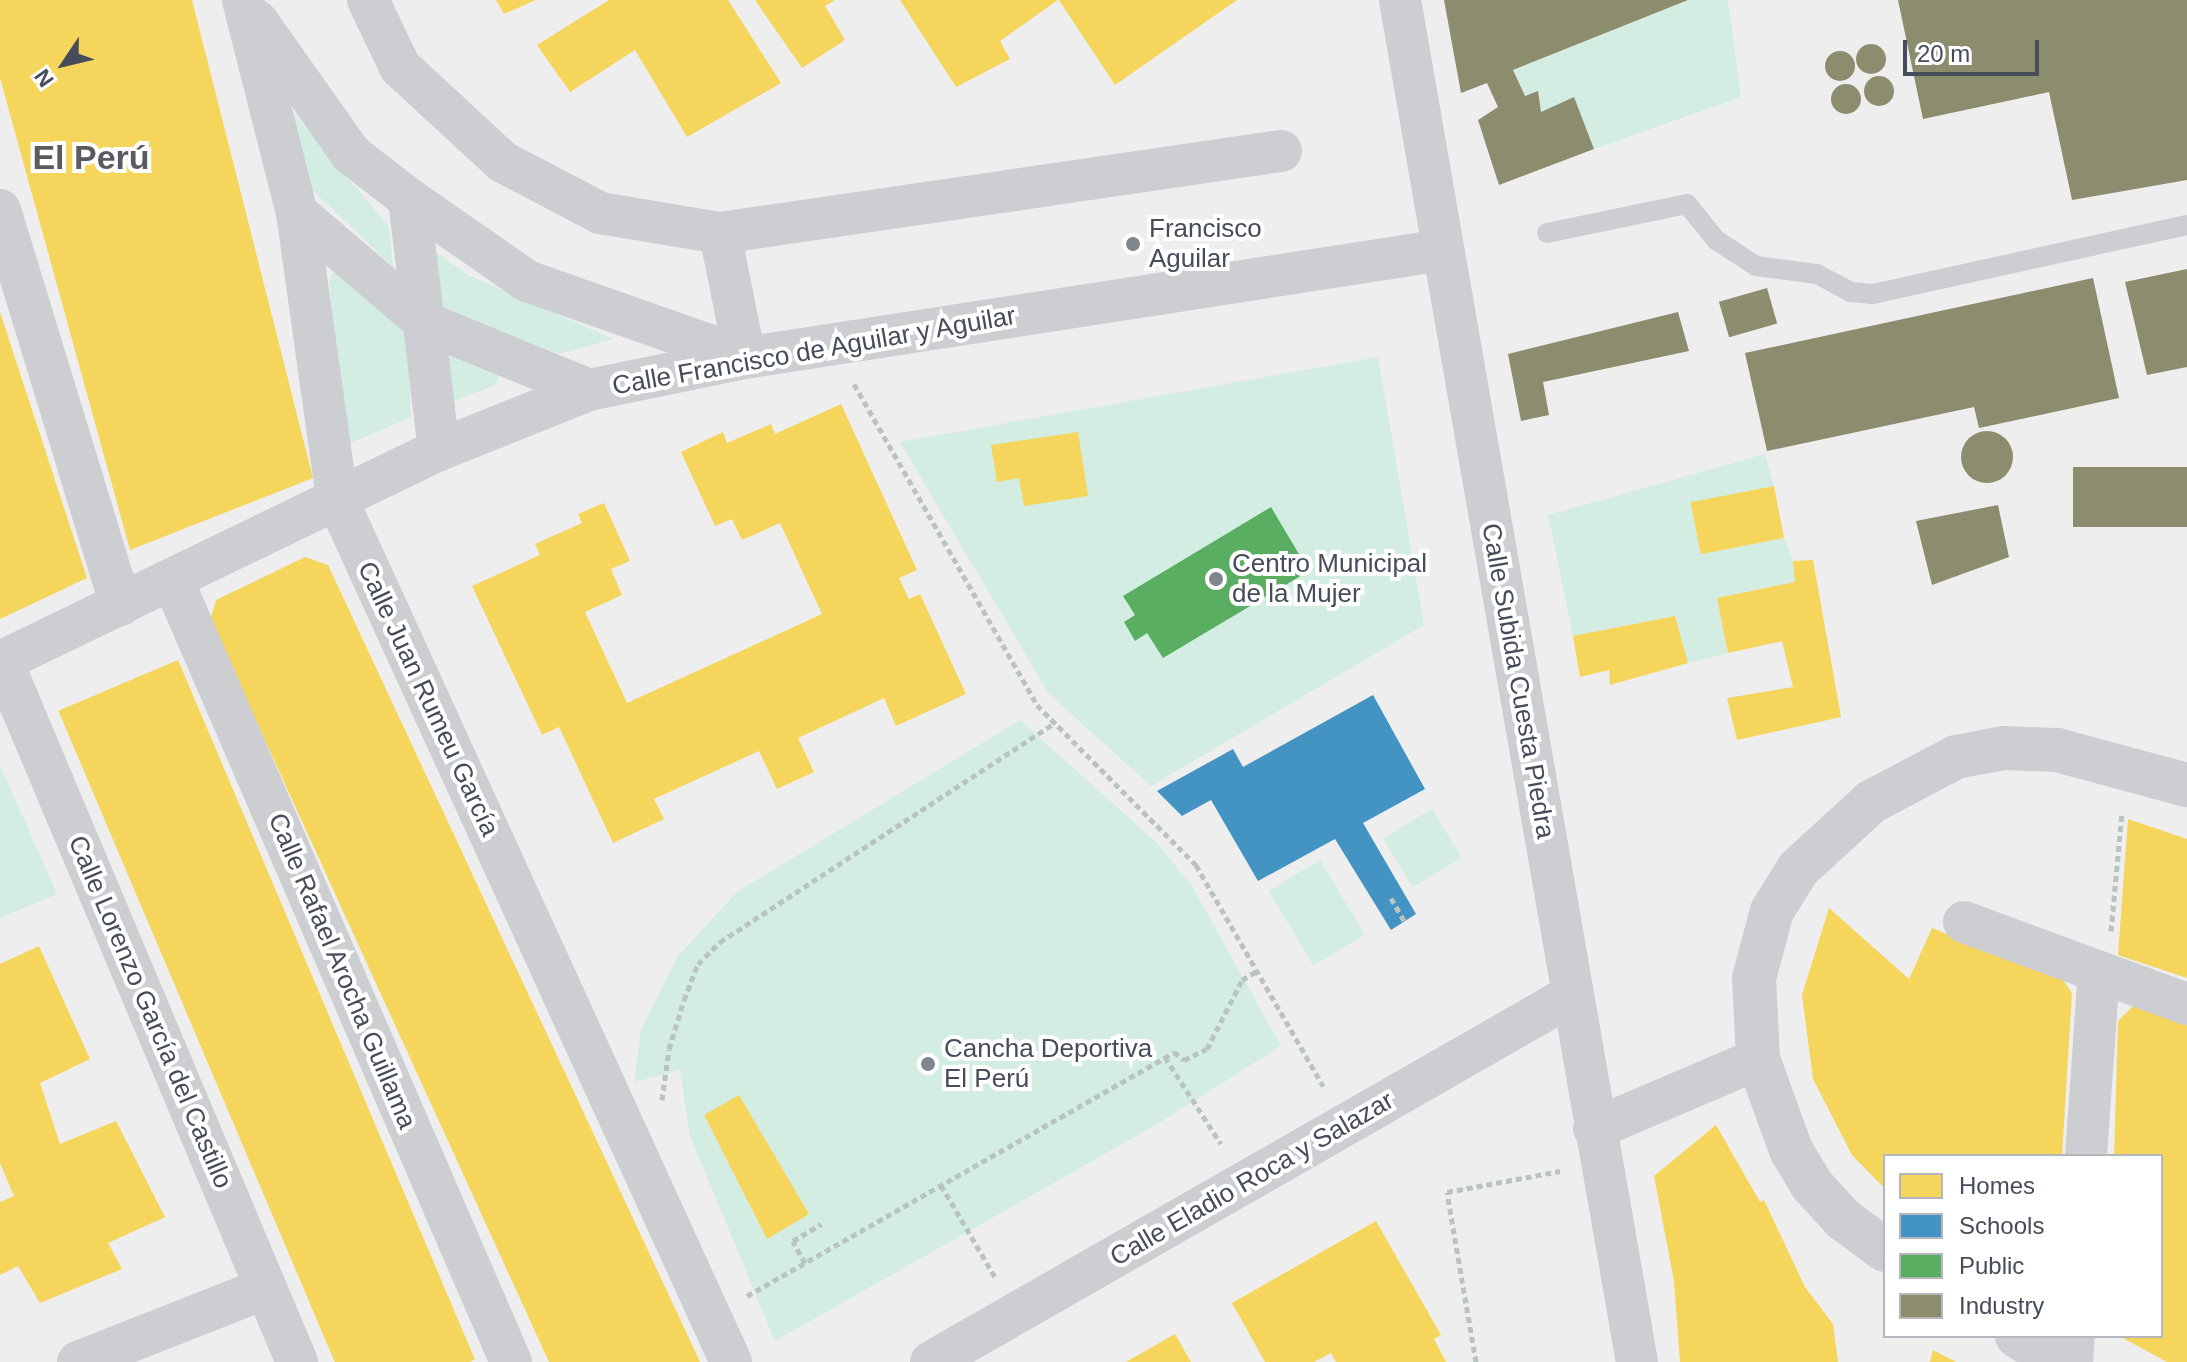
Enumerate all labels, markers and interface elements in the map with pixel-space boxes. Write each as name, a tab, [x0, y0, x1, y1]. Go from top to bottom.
north arrow	[24, 24, 104, 104]
scale bar	[1907, 24, 2043, 74]
text: 20 m	[1917, 40, 1970, 67]
text: N	[29, 64, 59, 92]
district label: El Perú	[32, 138, 150, 178]
place label: Francisco Aguilar	[1149, 213, 1262, 274]
marker: Francisco Aguilar	[1124, 235, 1142, 253]
street label: Calle Francisco de Aguilar y Aguilar	[608, 300, 1020, 402]
street label: Calle Subida Cuesta Piedra	[1475, 521, 1561, 841]
place label: Centro Municipal de la Mujer	[1232, 548, 1427, 610]
street label: Calle Juan Rumeu García	[351, 557, 505, 841]
marker: Centro Municipal de la Mujer	[1207, 570, 1225, 588]
street label: Calle Rafael Arocha Guillama	[261, 808, 423, 1134]
street label: Calle Lorenzo García del Castillo	[61, 831, 239, 1193]
place label: Cancha Deportiva El Perú	[944, 1033, 1152, 1094]
marker: Cancha Deportiva El Perú	[919, 1055, 937, 1073]
street label: Calle Eladio Roca y Salazar	[1105, 1085, 1399, 1273]
legend	[1883, 1154, 2163, 1338]
text: Homes	[1959, 1172, 2035, 1199]
text: Schools	[1959, 1212, 2044, 1239]
text: Public	[1959, 1252, 2024, 1279]
text: Industry	[1959, 1292, 2044, 1319]

